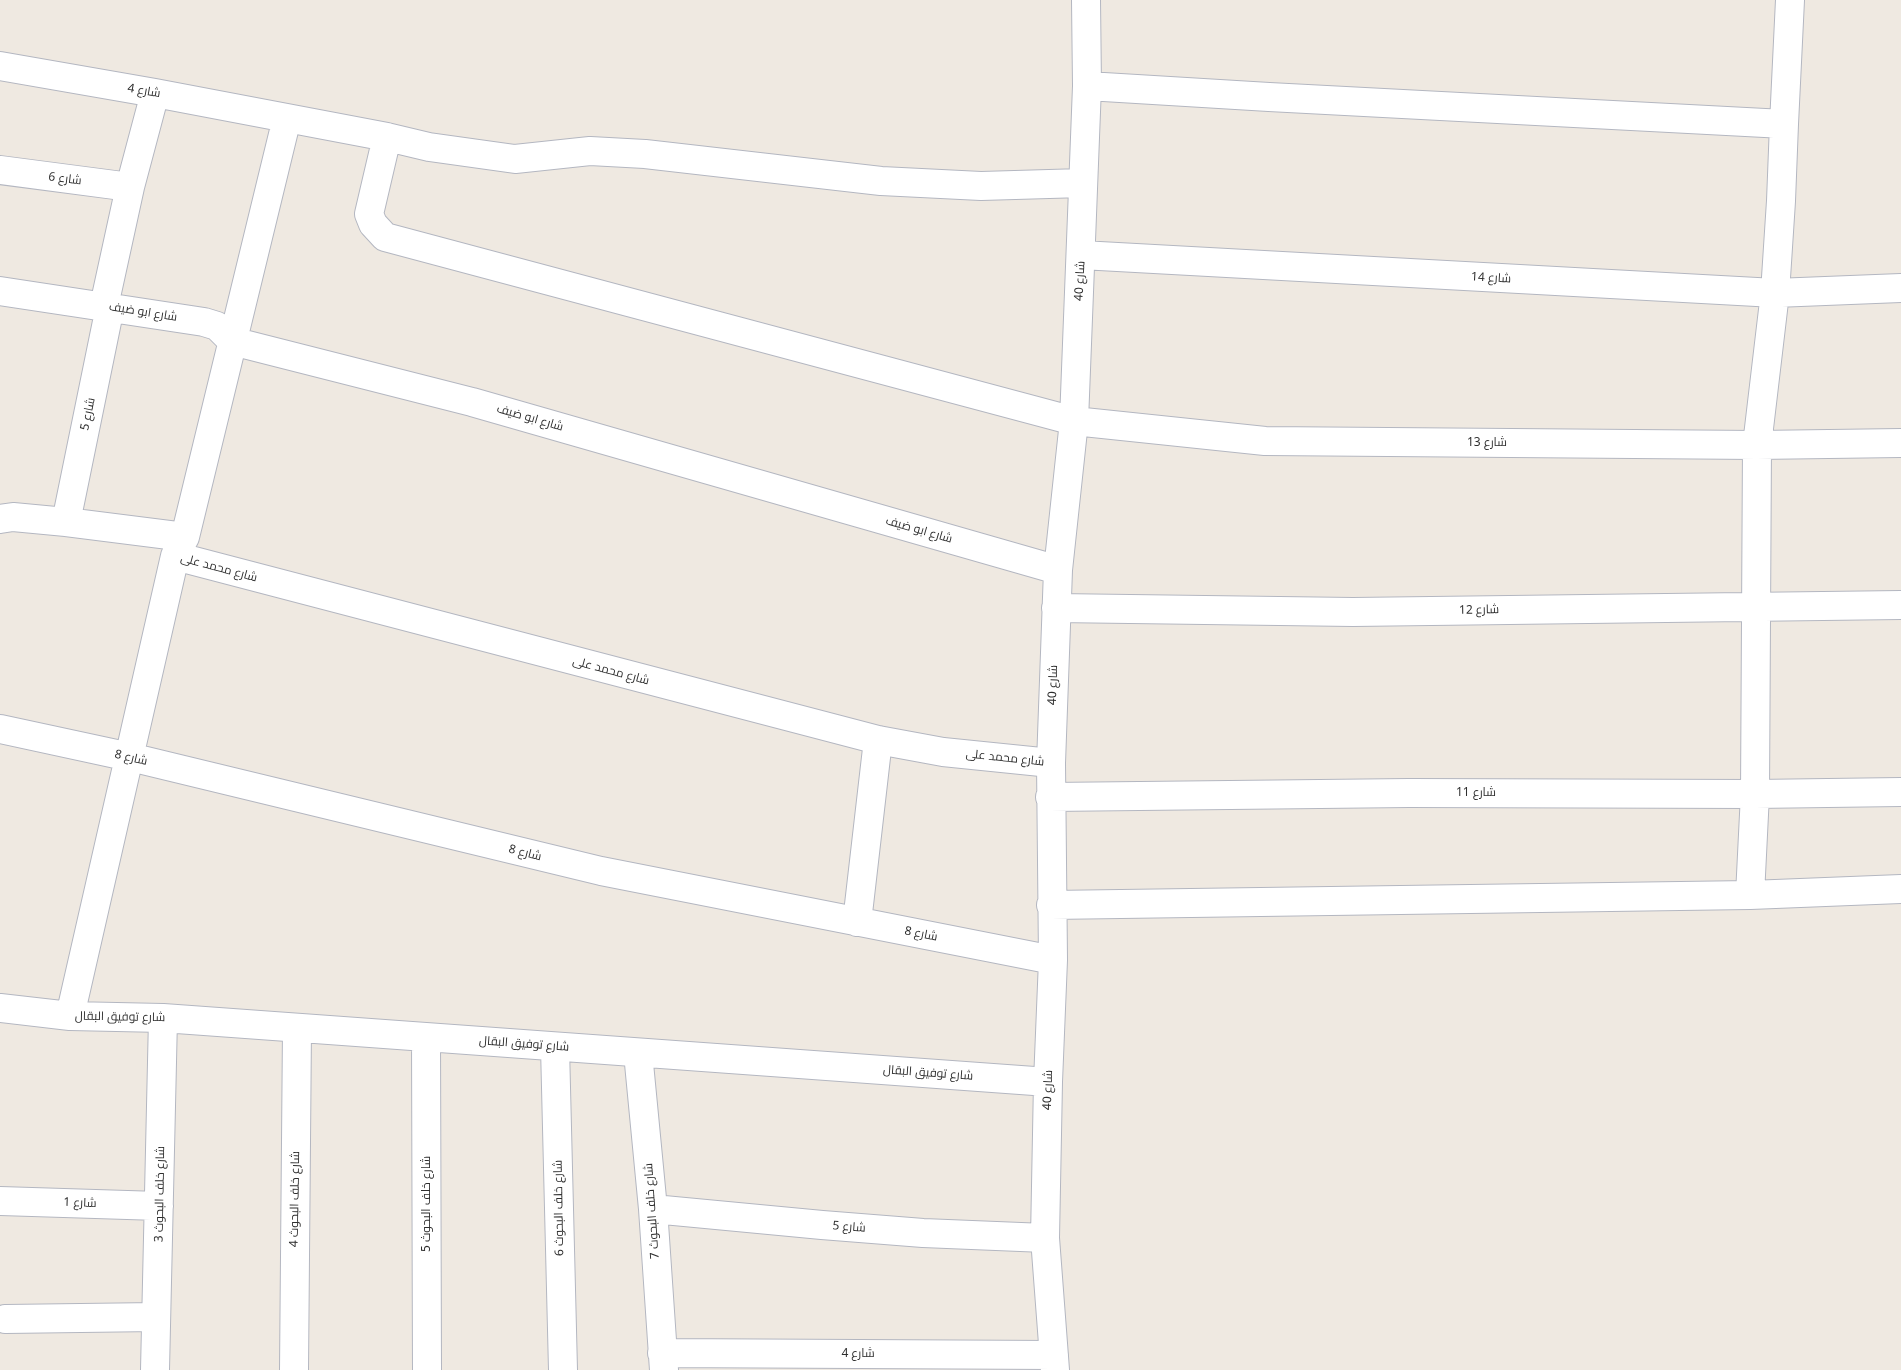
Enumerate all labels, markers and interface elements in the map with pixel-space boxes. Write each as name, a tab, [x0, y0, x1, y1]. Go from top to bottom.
street label: شارع 4	[126, 81, 162, 101]
street label: شارع 6	[48, 170, 82, 188]
street label: شارع 40	[1072, 261, 1088, 301]
street label: شارع 14	[1471, 270, 1511, 286]
street label: شارع ابو ضيف	[108, 300, 178, 324]
street label: شارع 5	[78, 396, 98, 432]
street label: شارع ابو ضيف	[495, 402, 565, 434]
street label: شارع 13	[1467, 436, 1507, 450]
street label: شارع ابو ضيف	[884, 514, 954, 546]
street label: شارع محمد على	[179, 551, 259, 585]
street label: شارع 12	[1459, 602, 1499, 618]
street label: شارع محمد على	[571, 654, 651, 688]
street label: شارع 40	[1045, 665, 1061, 705]
street label: شارع 8	[113, 747, 149, 769]
street label: شارع محمد على	[965, 747, 1045, 769]
street label: شارع 11	[1456, 786, 1496, 800]
street label: شارع 8	[507, 842, 543, 864]
street label: شارع 8	[903, 924, 939, 944]
street label: شارع توفيق البقال	[75, 1009, 165, 1025]
street label: شارع توفيق البقال	[478, 1034, 570, 1054]
street label: شارع توفيق البقال	[882, 1063, 974, 1083]
street label: شارع 40	[1040, 1070, 1056, 1110]
street label: شارع خلف البحوث 3	[152, 1146, 168, 1242]
street label: شارع خلف البحوث 4	[287, 1151, 303, 1247]
street label: شارع خلف البحوث 5	[420, 1156, 434, 1252]
street label: شارع خلف البحوث 6	[551, 1160, 567, 1256]
street label: شارع خلف البحوث 7	[641, 1163, 663, 1259]
street label: شارع 1	[63, 1195, 97, 1211]
street label: شارع 5	[832, 1219, 866, 1235]
street label: شارع 4	[841, 1347, 875, 1361]

